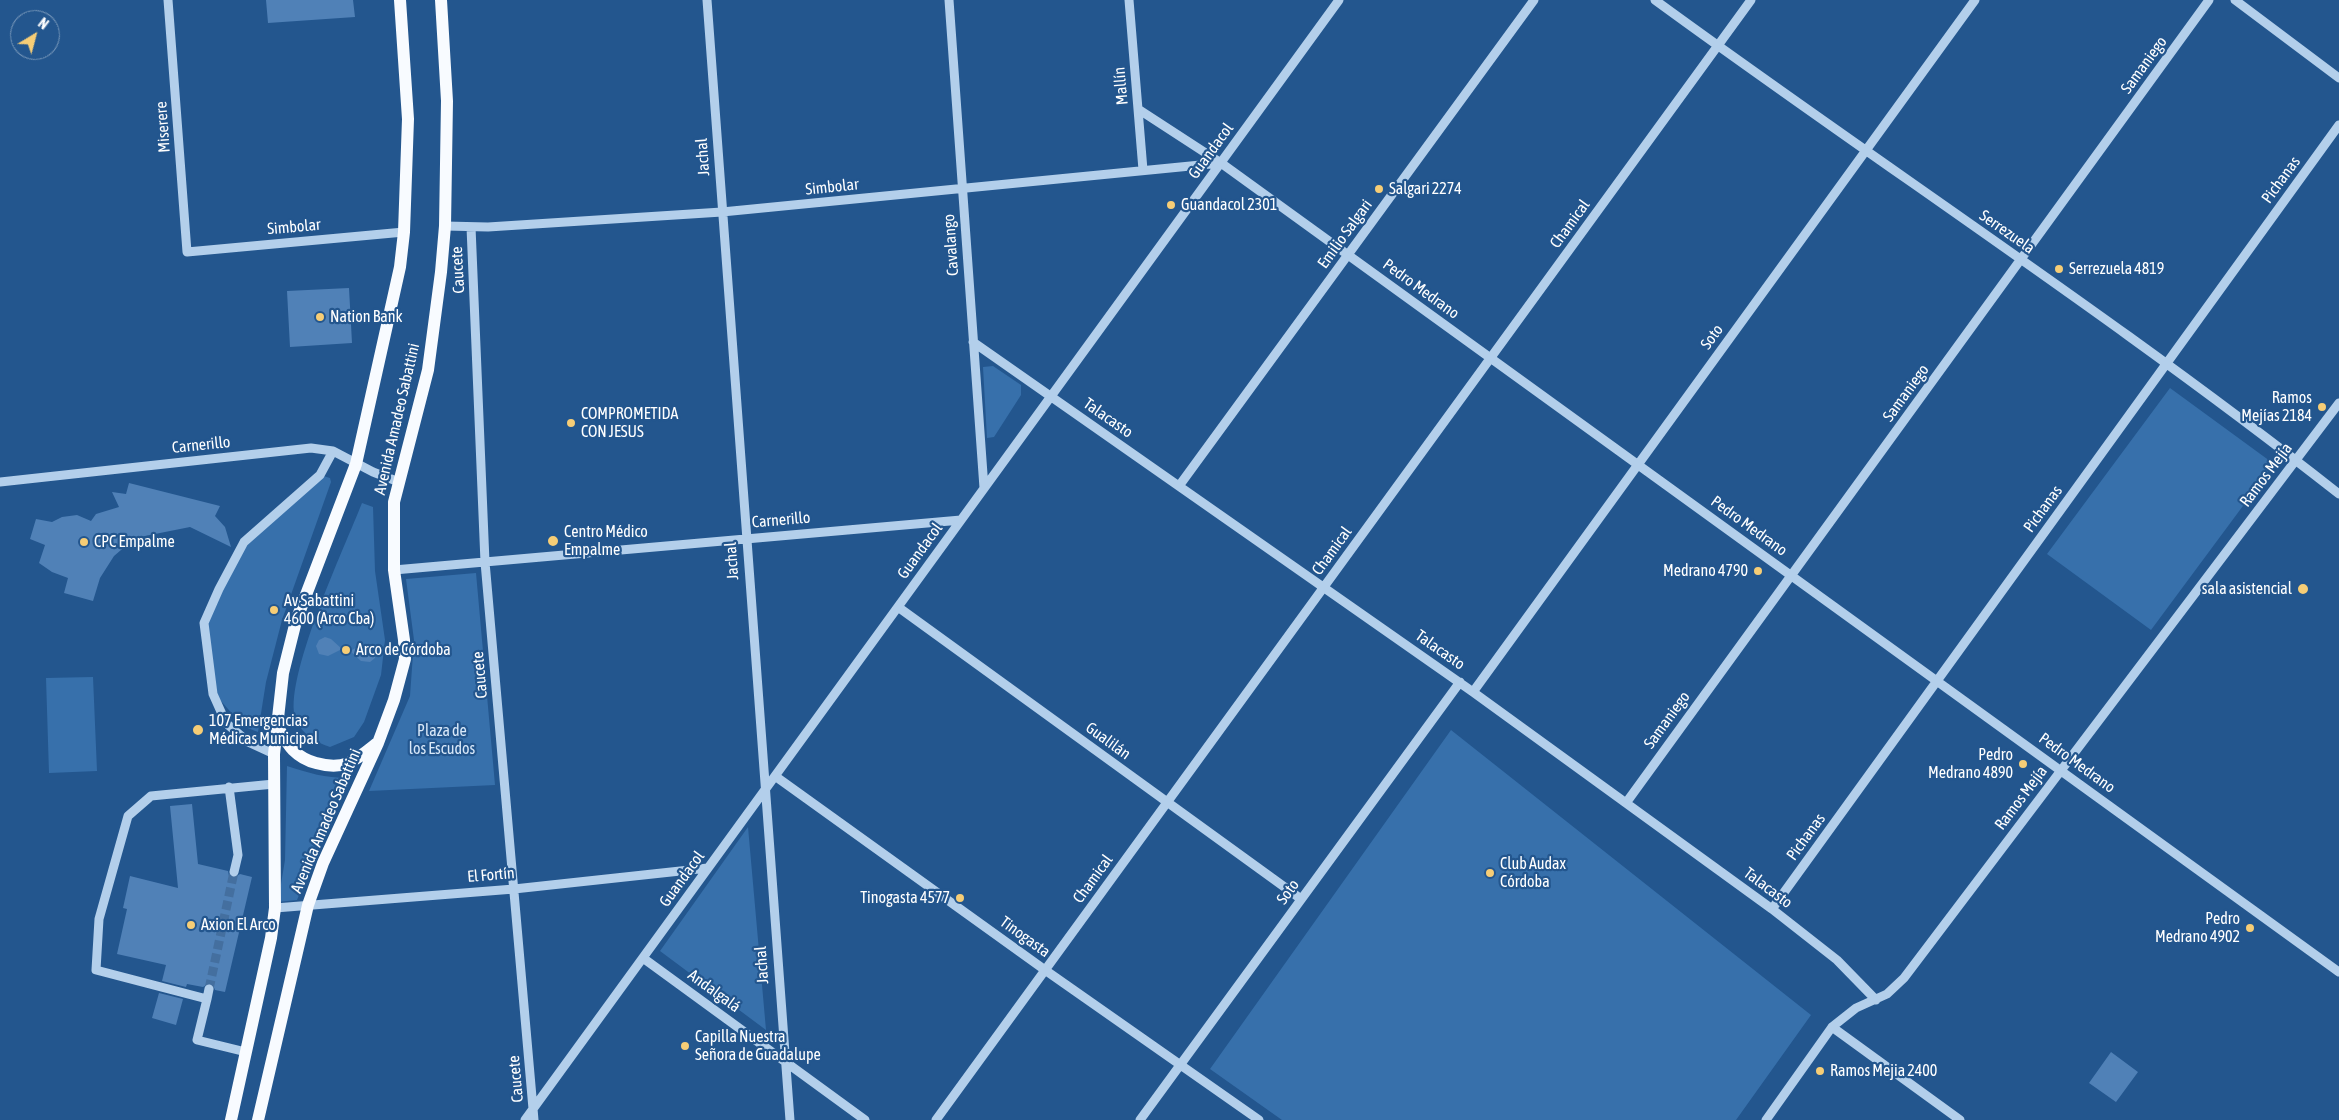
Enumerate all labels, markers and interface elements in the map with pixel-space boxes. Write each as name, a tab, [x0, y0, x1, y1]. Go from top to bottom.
north arrow	[10, 10, 60, 60]
text: N	[35, 15, 52, 33]
street label: Samaniego	[2117, 33, 2171, 97]
street label: Mallín	[1110, 66, 1132, 106]
street label: Miserere	[152, 101, 174, 153]
street label: Guandacol	[1184, 119, 1238, 183]
street label: Jachal	[692, 137, 714, 177]
street label: Pichanas	[2258, 153, 2304, 207]
street label: Simbolar	[804, 175, 860, 199]
place label: Salgari 2274	[1389, 179, 1462, 199]
marker: Salgari 2274	[1373, 183, 1385, 195]
place label: Guandacol 2301	[1181, 195, 1277, 215]
street label: Emilio Salgari	[1314, 196, 1376, 272]
street label: Chamical	[1546, 196, 1594, 252]
marker: Guandacol 2301	[1165, 199, 1177, 211]
street label: Serrezuela	[1976, 206, 2038, 258]
street label: Cavalango	[939, 213, 963, 277]
street label: Simbolar	[267, 215, 321, 239]
street label: Caucete	[447, 246, 469, 294]
street label: Pedro Medrano	[1379, 255, 1463, 323]
place label: Serrezuela 4819	[2069, 259, 2164, 279]
marker: Serrezuela 4819	[2053, 263, 2065, 275]
place label: Nation Bank	[330, 307, 402, 327]
marker: Nation Bank	[314, 311, 326, 323]
street label: Soto	[1697, 321, 1727, 353]
street label: Avenida Amadeo Sabattini	[370, 341, 424, 497]
street label: Samaniego	[1879, 361, 1933, 425]
place label: Ramos Mejías 2184	[2241, 388, 2312, 426]
street label: Talacasto	[1080, 394, 1136, 442]
marker: Ramos Mejías 2184	[2316, 401, 2328, 413]
place label: COMPROMETIDA CON JESUS	[581, 404, 678, 442]
marker: COMPROMETIDA CON JESUS	[565, 417, 577, 429]
street label: Carnerillo	[171, 432, 231, 458]
street label: Ramos Mejía	[2236, 439, 2296, 511]
street label: Pichanas	[2020, 482, 2066, 536]
street label: Pedro Medrano	[1707, 492, 1791, 560]
street label: Carnerillo	[751, 508, 811, 532]
street label: Guandacol	[893, 519, 947, 583]
place label: Centro Médico Empalme	[564, 522, 648, 560]
street label: Chamical	[1308, 523, 1356, 579]
place label: CPC Empalme	[94, 532, 175, 552]
marker: Centro Médico Empalme	[546, 534, 560, 548]
marker: CPC Empalme	[78, 536, 90, 548]
street label: Jachal	[721, 541, 743, 581]
place label: Medrano 4790	[1663, 561, 1748, 581]
marker: Medrano 4790	[1752, 565, 1764, 577]
place label: sala asistencial	[2202, 579, 2292, 599]
marker: sala asistencial	[2296, 582, 2310, 596]
place label: Av Sabattini 4600 (Arco Cba)	[284, 591, 374, 629]
marker: Av Sabattini 4600 (Arco Cba)	[268, 604, 280, 616]
street label: Talacasto	[1412, 626, 1468, 674]
place label: Arco de Córdoba	[356, 640, 451, 660]
marker: Arco de Córdoba	[340, 644, 352, 656]
street label: Caucete	[468, 651, 492, 699]
street label: Samaniego	[1640, 688, 1694, 752]
place label: 107 Emergencias Médicas Municipal	[209, 711, 318, 749]
street label: Gualilán	[1082, 718, 1134, 764]
park label: Plaza de los Escudos	[409, 721, 475, 759]
marker: 107 Emergencias Médicas Municipal	[191, 723, 205, 737]
street label: Pedro Medrano	[2035, 729, 2119, 797]
place label: Pedro Medrano 4890	[1928, 745, 2013, 783]
street label: Avenida Amadeo Sabattini	[287, 746, 365, 896]
marker: Pedro Medrano 4890	[2017, 758, 2029, 770]
street label: Ramos Mejía	[1991, 762, 2051, 834]
street label: Pichanas	[1783, 810, 1829, 864]
street label: Guandacol	[655, 847, 709, 911]
street label: Chamical	[1069, 851, 1117, 907]
place label: Club Audax Córdoba	[1500, 854, 1566, 892]
street label: El Fortín	[467, 863, 515, 887]
street label: Talacasto	[1740, 863, 1796, 913]
marker: Club Audax Córdoba	[1484, 867, 1496, 879]
street label: Soto	[1273, 876, 1303, 908]
place label: Tinogasta 4577	[860, 888, 950, 908]
marker: Tinogasta 4577	[954, 892, 966, 904]
place label: Pedro Medrano 4902	[2155, 909, 2240, 947]
street label: Tinogasta	[996, 912, 1054, 962]
place label: Axion El Arco	[201, 915, 276, 935]
marker: Axion El Arco	[185, 919, 197, 931]
marker: Pedro Medrano 4902	[2244, 922, 2256, 934]
street label: Jachal	[751, 945, 773, 985]
street label: Andalgalá	[684, 966, 744, 1016]
place label: Capilla Nuestra Señora de Guadalupe	[695, 1027, 821, 1065]
marker: Capilla Nuestra Señora de Guadalupe	[679, 1040, 691, 1052]
street label: Caucete	[504, 1055, 528, 1103]
place label: Ramos Mejia 2400	[1830, 1061, 1937, 1081]
marker: Ramos Mejia 2400	[1814, 1065, 1826, 1077]

